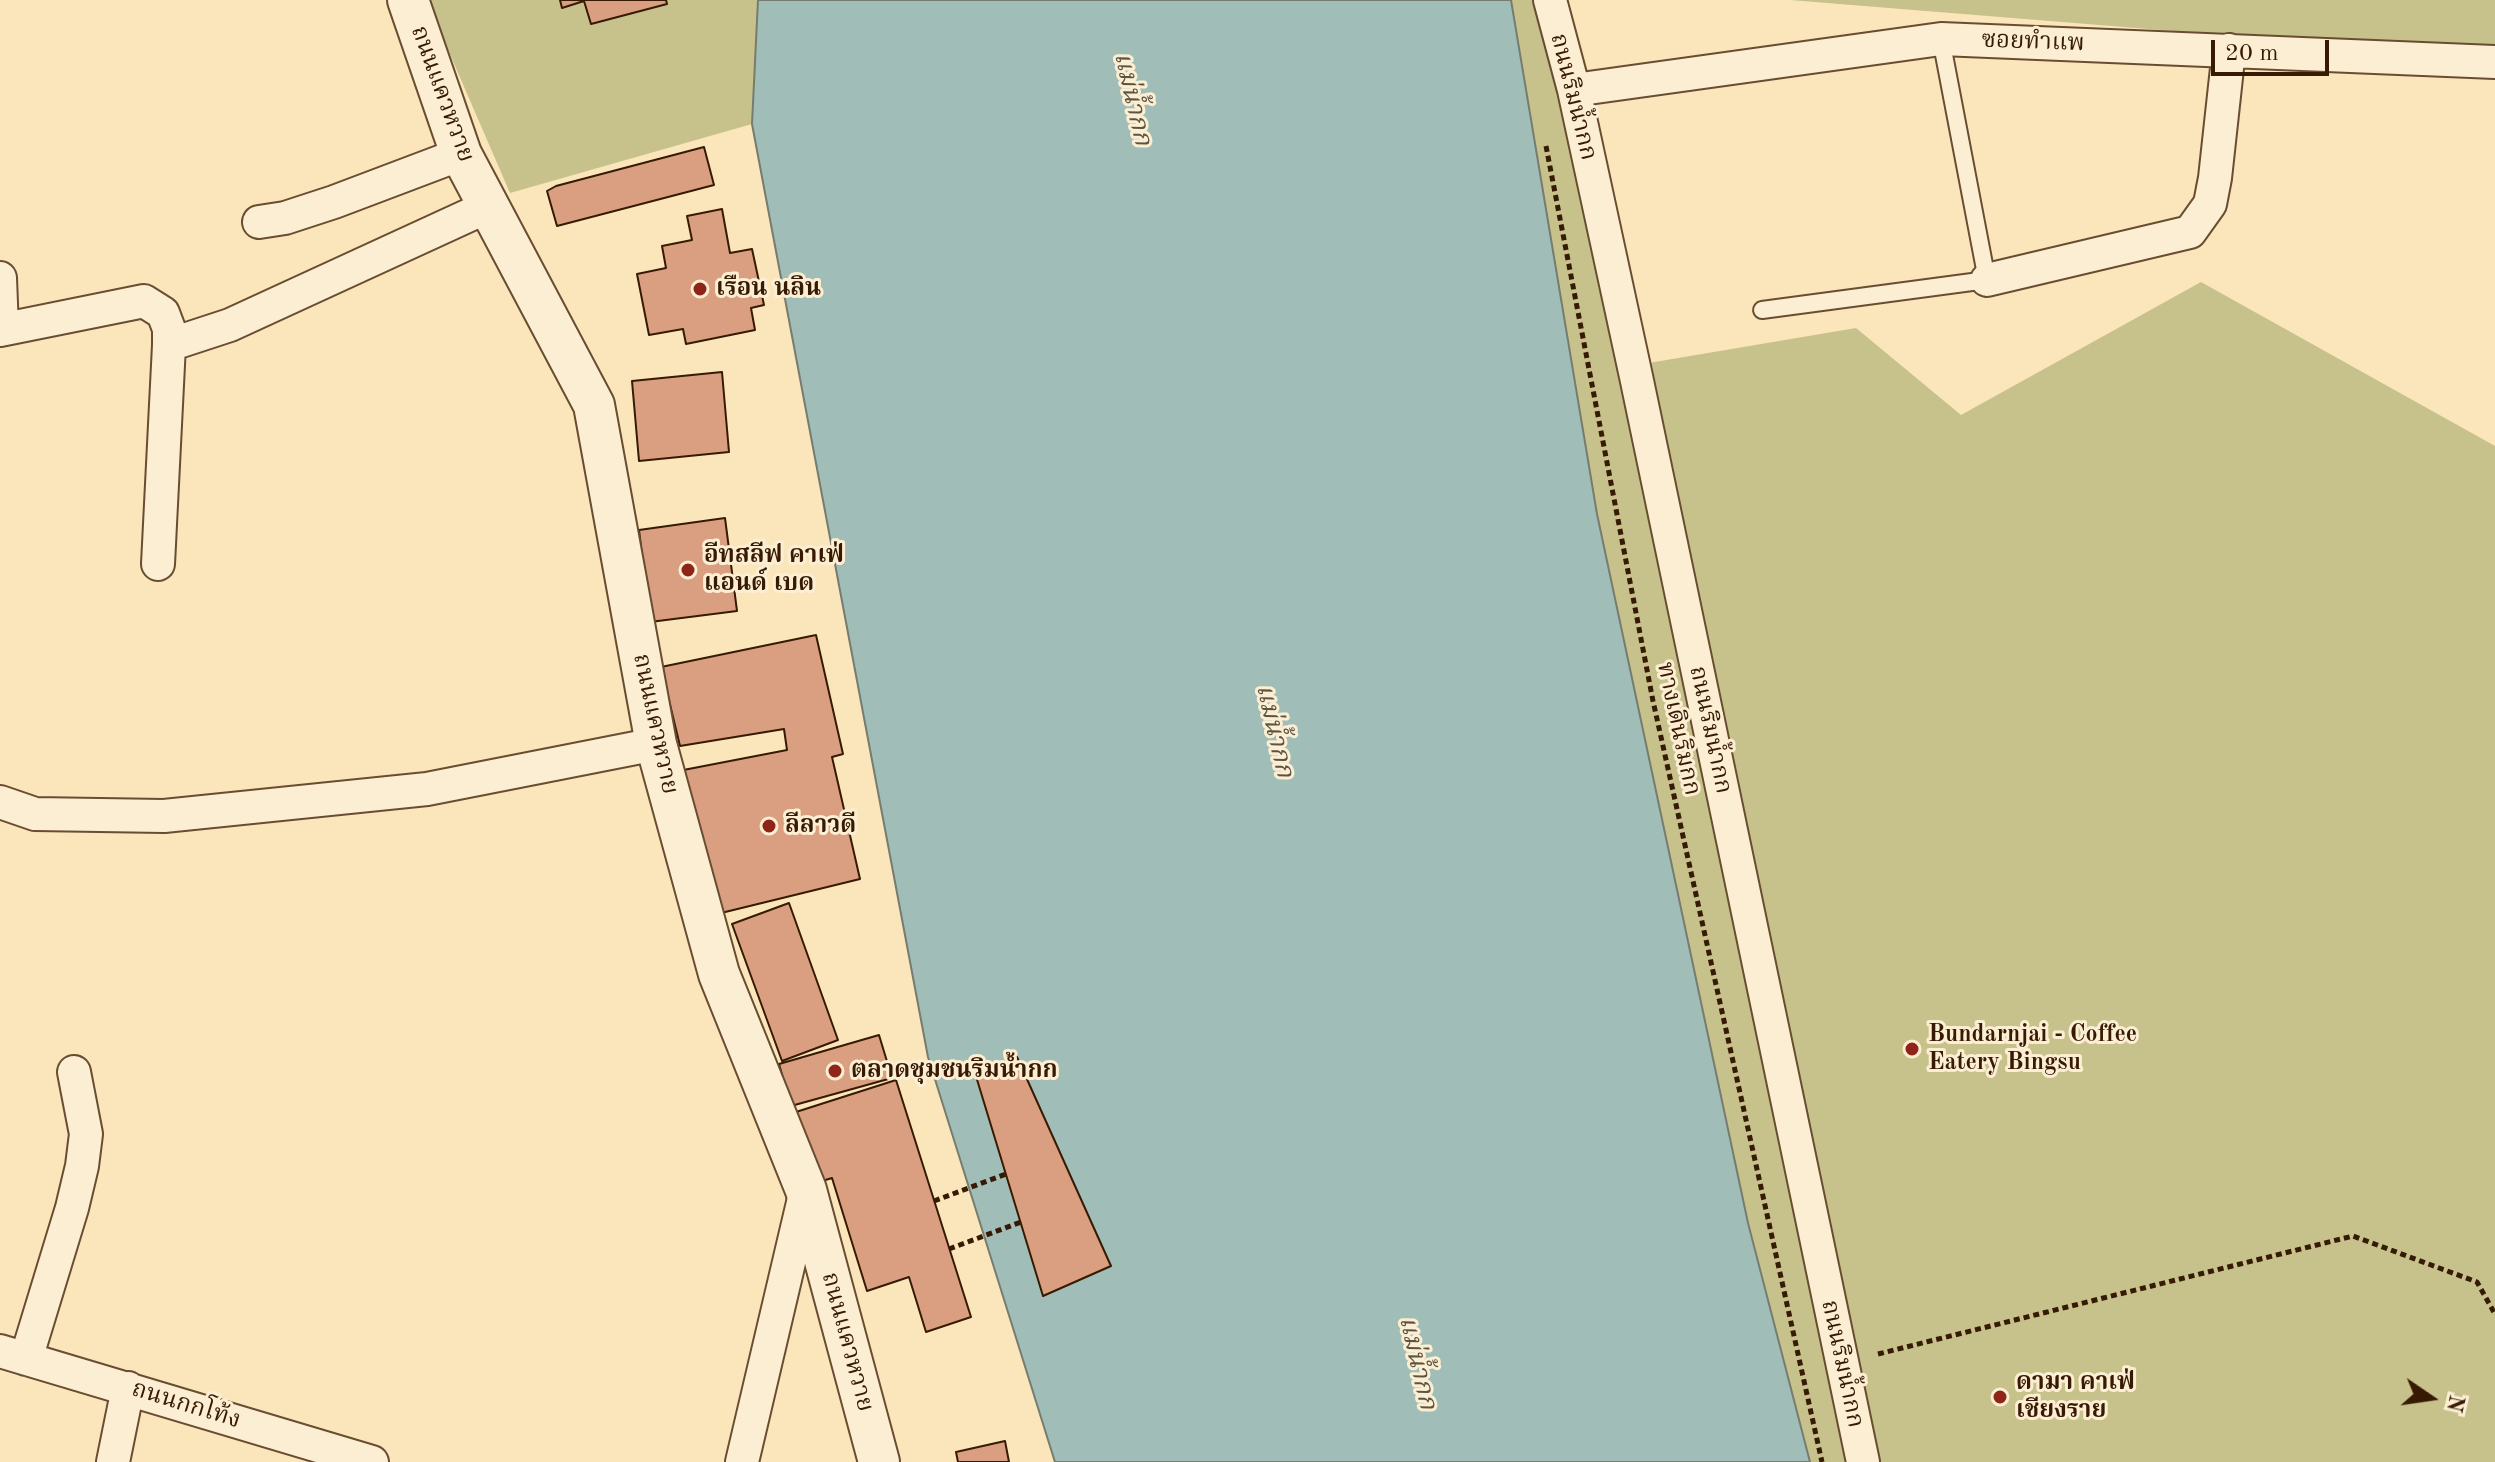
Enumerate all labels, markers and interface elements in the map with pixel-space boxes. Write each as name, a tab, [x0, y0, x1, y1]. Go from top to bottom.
street label: ถนนแควหวาย	[404, 22, 480, 166]
scale bar	[2215, 24, 2333, 74]
street label: ซอยทำแพ	[1981, 26, 2085, 58]
street label: ถนนริมน้ำกก	[1543, 30, 1603, 164]
text: 20 m	[2225, 42, 2279, 66]
water label: แม่น้ำกก	[1106, 49, 1158, 149]
place label: เรือน นลิน	[716, 275, 821, 303]
marker: เรือน นลิน	[691, 280, 709, 298]
place label: อีทสลีฟ คาเฟ่ แอนด์ เบด	[704, 542, 844, 598]
marker: อีทสลีฟ คาเฟ่ แอนด์ เบด	[679, 561, 697, 579]
street label: ถนนแควหวาย	[626, 651, 684, 797]
street label: ทางเดินริมกก	[1650, 660, 1706, 798]
street label: ถนนริมน้ำกก	[1682, 663, 1738, 797]
water label: แม่น้ำกก	[1248, 681, 1300, 781]
place label: ลีลาวดี	[785, 812, 856, 840]
marker: ลีลาวดี	[760, 817, 778, 835]
place label: Bundarnjai - Coffee Eatery Bingsu	[1928, 1021, 2137, 1077]
marker: Bundarnjai - Coffee Eatery Bingsu	[1903, 1040, 1921, 1058]
place label: ตลาดชุมชนริมน้ำกก	[851, 1057, 1058, 1085]
marker: ตลาดชุมชนริมน้ำกก	[826, 1062, 844, 1080]
street label: ถนนแควหวาย	[815, 1269, 879, 1415]
street label: ถนนริมน้ำกก	[1814, 1297, 1870, 1431]
water label: แม่น้ำกก	[1391, 1313, 1443, 1413]
north arrow	[2391, 1358, 2471, 1438]
place label: ดามา คาเฟ่ เชียงราย	[2016, 1369, 2135, 1425]
street label: ถนนกกโท้ง	[128, 1375, 244, 1435]
marker: ดามา คาเฟ่ เชียงราย	[1991, 1388, 2009, 1406]
text: N	[2442, 1393, 2467, 1414]

